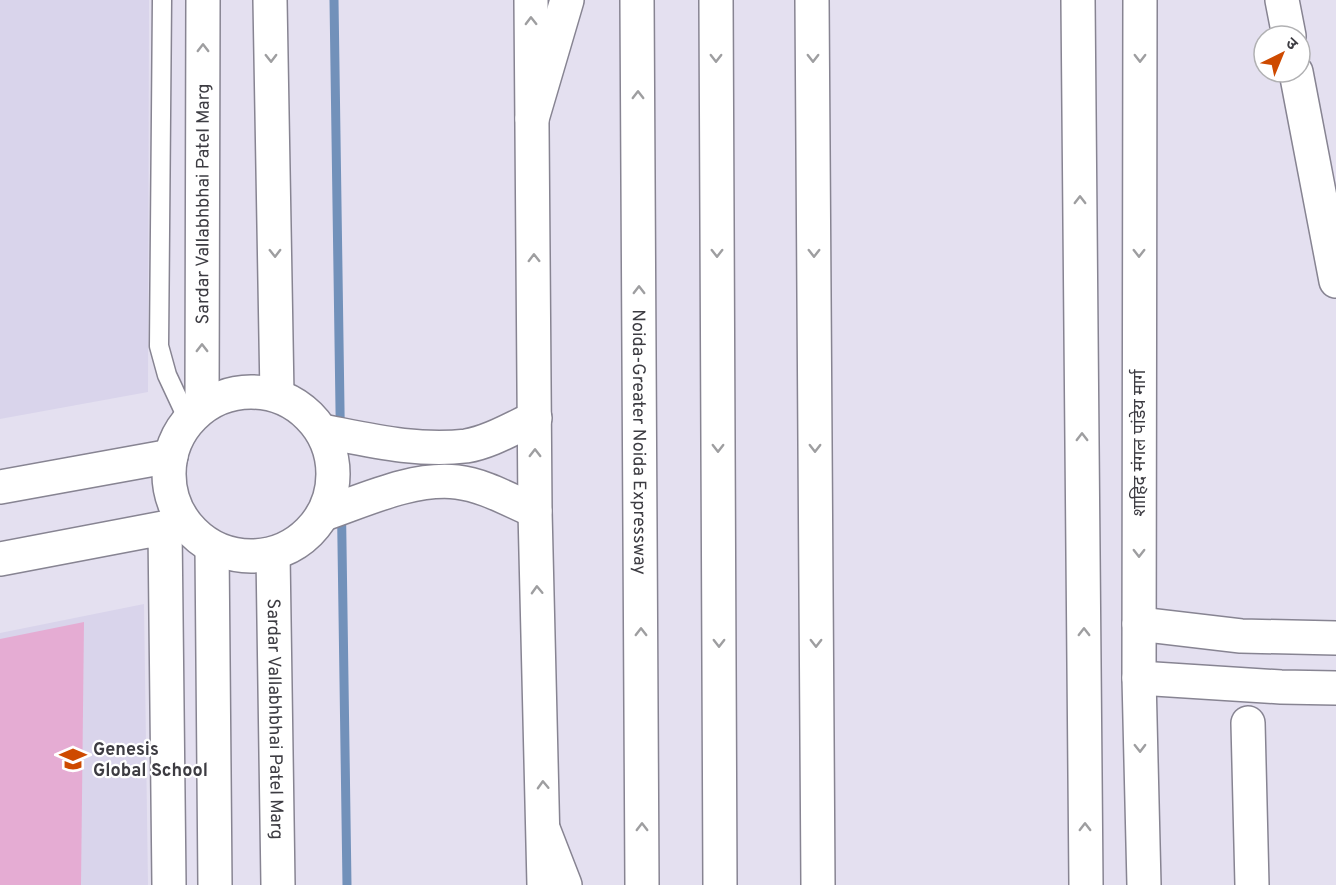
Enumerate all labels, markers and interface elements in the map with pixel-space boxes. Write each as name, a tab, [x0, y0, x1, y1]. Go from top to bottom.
one-way arrow	[525, 16, 537, 25]
north arrow	[1252, 24, 1312, 84]
text: उ	[1281, 34, 1302, 55]
one-way arrow	[197, 43, 209, 52]
one-way arrow	[265, 54, 277, 63]
one-way arrow	[710, 54, 722, 63]
one-way arrow	[807, 54, 819, 63]
one-way arrow	[1134, 54, 1146, 63]
street label: Sardar Vallabhbhai Patel Marg	[192, 83, 216, 325]
one-way arrow	[632, 90, 644, 99]
one-way arrow	[1074, 195, 1086, 204]
one-way arrow	[268, 249, 281, 258]
one-way arrow	[711, 249, 723, 258]
one-way arrow	[808, 249, 820, 258]
one-way arrow	[1133, 249, 1145, 258]
one-way arrow	[528, 253, 540, 262]
one-way arrow	[633, 285, 645, 294]
street label: Noida-Greater Noida Expressway	[626, 309, 650, 575]
one-way arrow	[196, 343, 208, 352]
street label: शाहिद मंगल पांडेय मार्ग	[1128, 369, 1152, 517]
one-way arrow	[1076, 432, 1088, 441]
one-way arrow	[712, 444, 724, 453]
one-way arrow	[809, 444, 821, 453]
one-way arrow	[529, 448, 541, 457]
one-way arrow	[1133, 549, 1145, 558]
one-way arrow	[531, 585, 543, 594]
street label: Sardar Vallabhbhai Patel Marg	[261, 598, 287, 840]
one-way arrow	[635, 627, 647, 636]
one-way arrow	[1077, 627, 1090, 636]
one-way arrow	[713, 639, 725, 648]
one-way arrow	[810, 639, 822, 648]
place label: Genesis Global School	[93, 739, 208, 783]
school or university icon: Genesis Global School	[58, 744, 88, 774]
one-way arrow	[1134, 744, 1147, 753]
one-way arrow	[536, 780, 549, 789]
one-way arrow	[636, 822, 648, 831]
one-way arrow	[1079, 822, 1091, 831]

